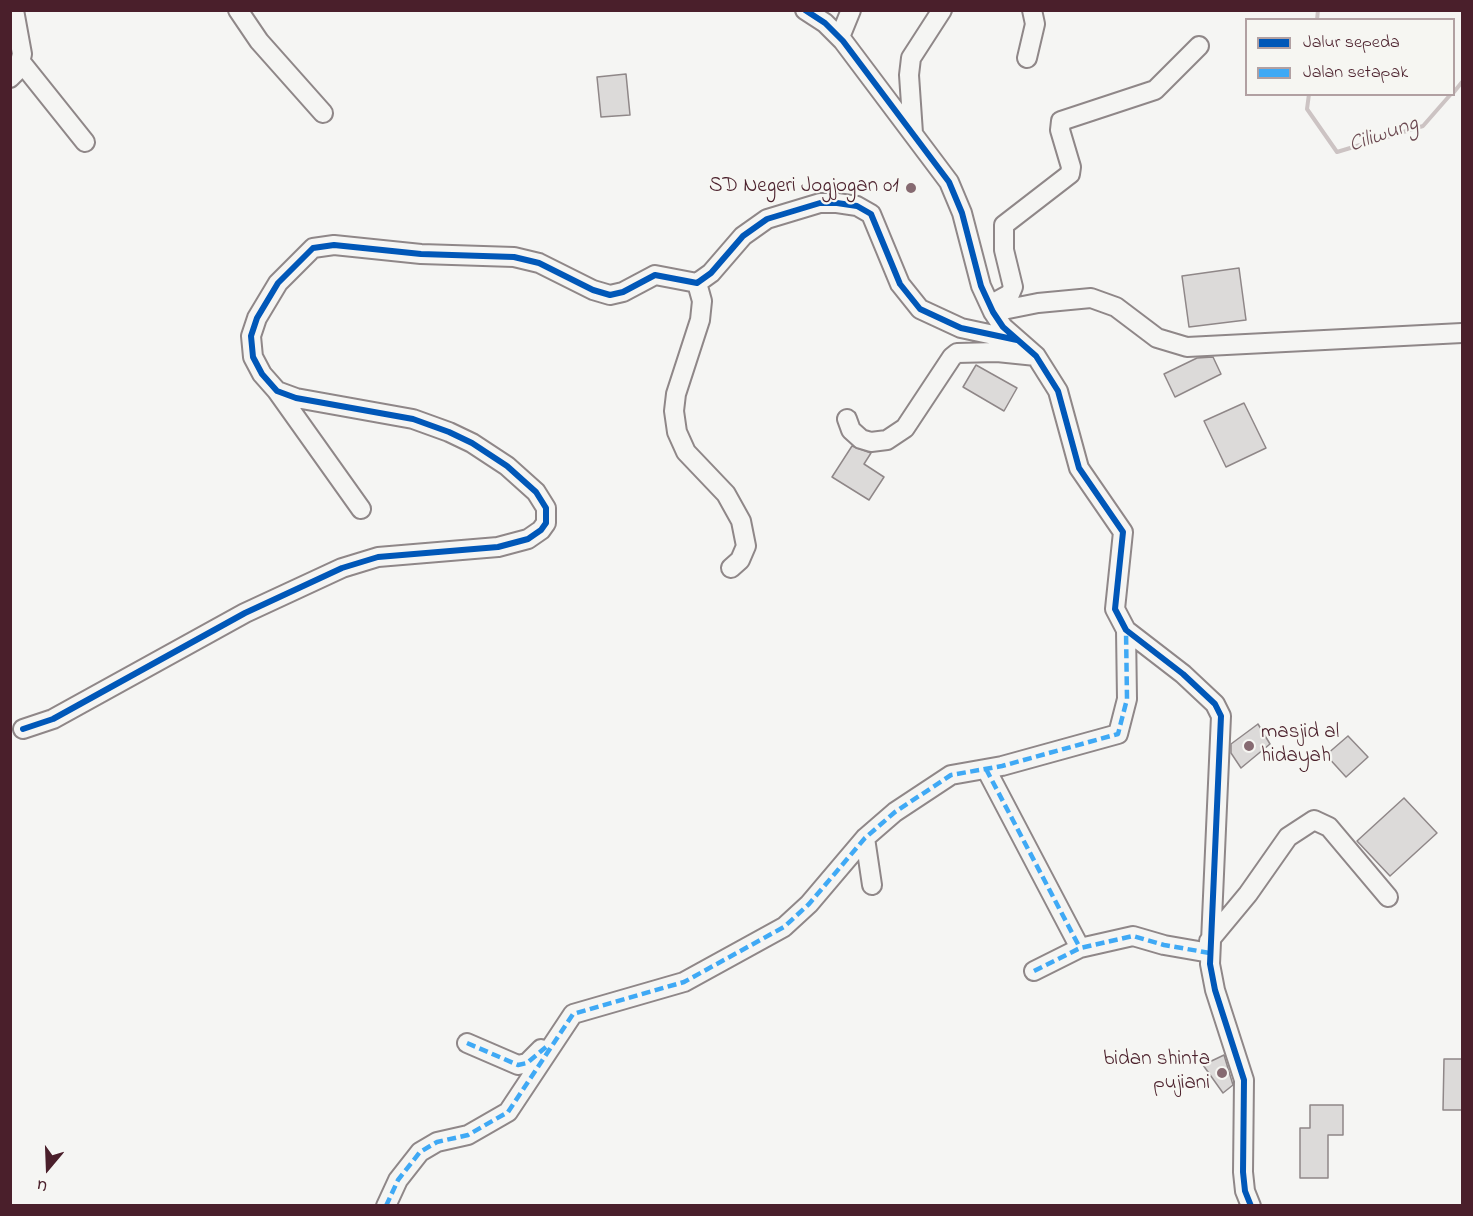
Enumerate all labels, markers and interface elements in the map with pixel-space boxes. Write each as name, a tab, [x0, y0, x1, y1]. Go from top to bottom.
legend	[1245, 18, 1455, 96]
text: Jalur sepeda	[1303, 30, 1400, 56]
text: Jalan setapak	[1303, 60, 1408, 86]
water label: Ciliwung	[1346, 112, 1422, 160]
place label: SD Negeri Jogjogan 01	[709, 175, 899, 201]
marker: SD Negeri Jogjogan 01	[904, 181, 918, 195]
place label: masjid al hidayah	[1261, 721, 1339, 771]
marker: masjid al hidayah	[1242, 739, 1256, 753]
place label: bidan shinta pujiani	[1103, 1048, 1210, 1098]
marker: bidan shinta pujiani	[1215, 1066, 1229, 1080]
north arrow	[18, 1138, 78, 1198]
text: U	[33, 1172, 51, 1198]

